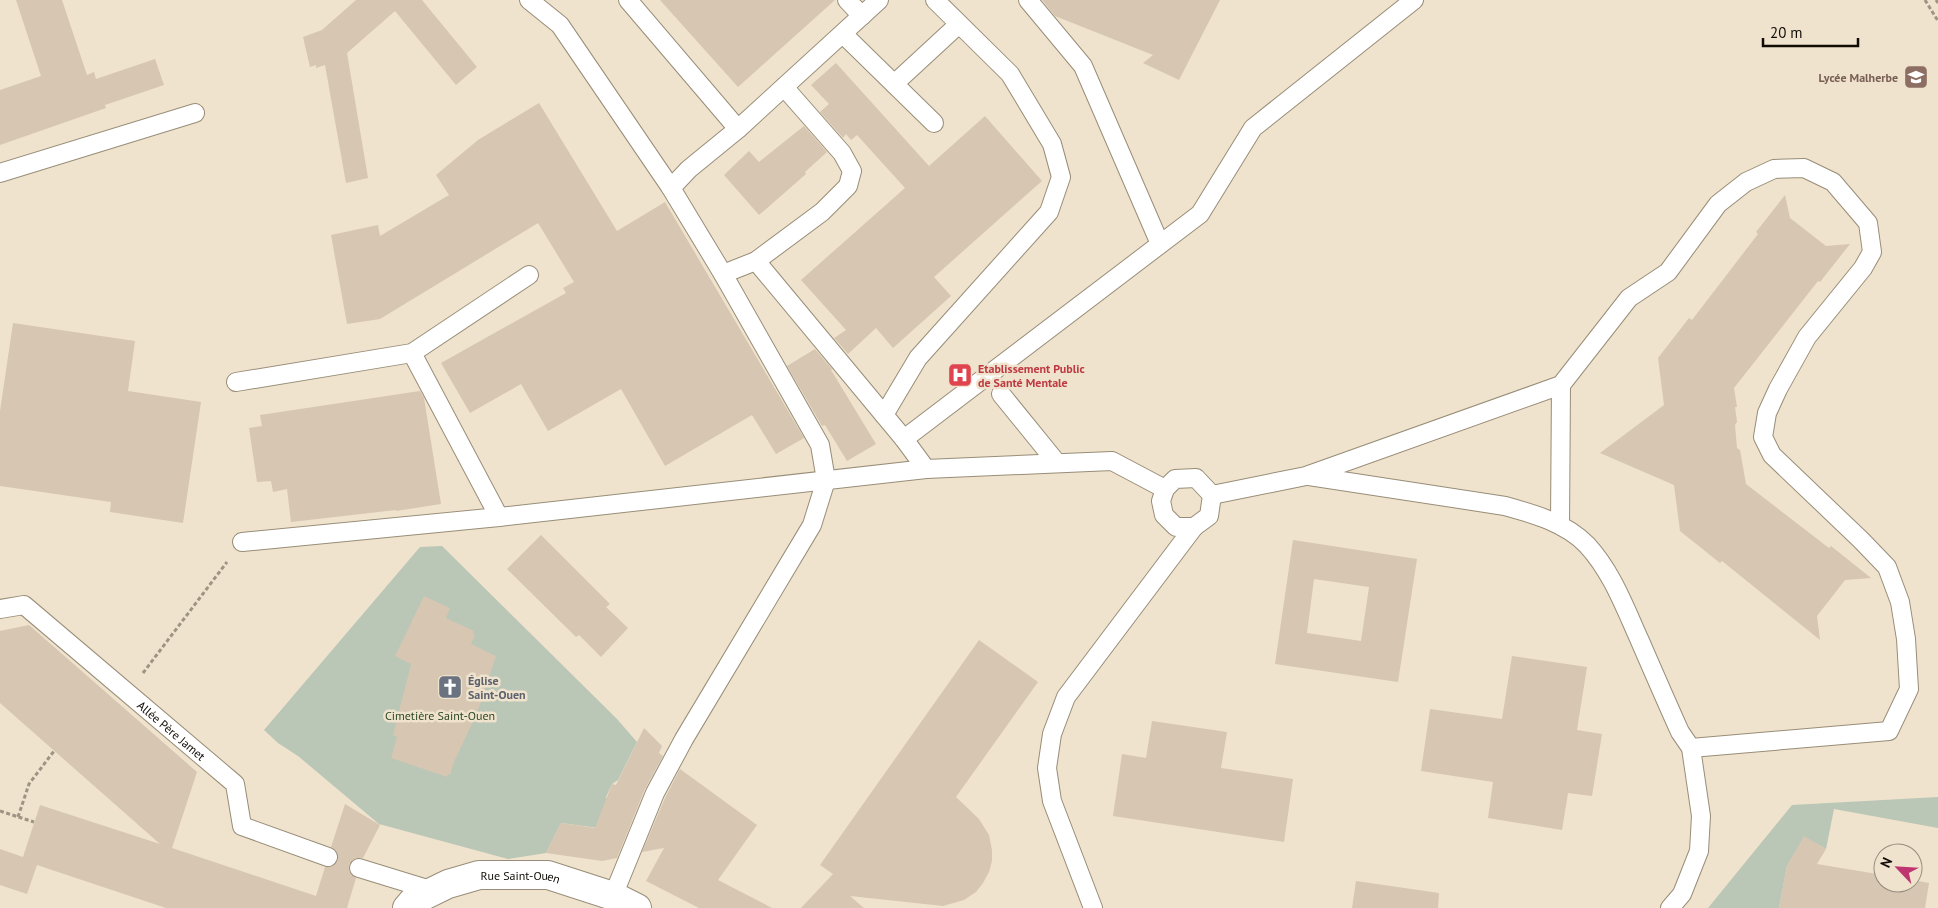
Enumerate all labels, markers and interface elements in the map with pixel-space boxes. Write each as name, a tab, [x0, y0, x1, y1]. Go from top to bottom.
scale bar	[1763, 15, 1858, 47]
text: 20 m	[1770, 23, 1803, 42]
school or university icon: Lycée Malherbe	[1903, 64, 1929, 90]
place label: Lycée Malherbe	[1819, 70, 1898, 85]
place label: Etablissement Public de Santé Mentale	[978, 361, 1085, 390]
hospital icon: Etablissement Public de Santé Mentale	[947, 362, 973, 388]
place label: Église Saint-Ouen	[468, 673, 526, 702]
church icon: Église Saint-Ouen	[437, 674, 463, 700]
street label: Allée Père Jamet	[135, 697, 209, 763]
park label: Cimetière Saint-Ouen	[385, 708, 495, 723]
north arrow	[1873, 843, 1923, 893]
text: N	[1876, 855, 1896, 870]
street label: Rue Saint-Ouen	[480, 868, 562, 886]

